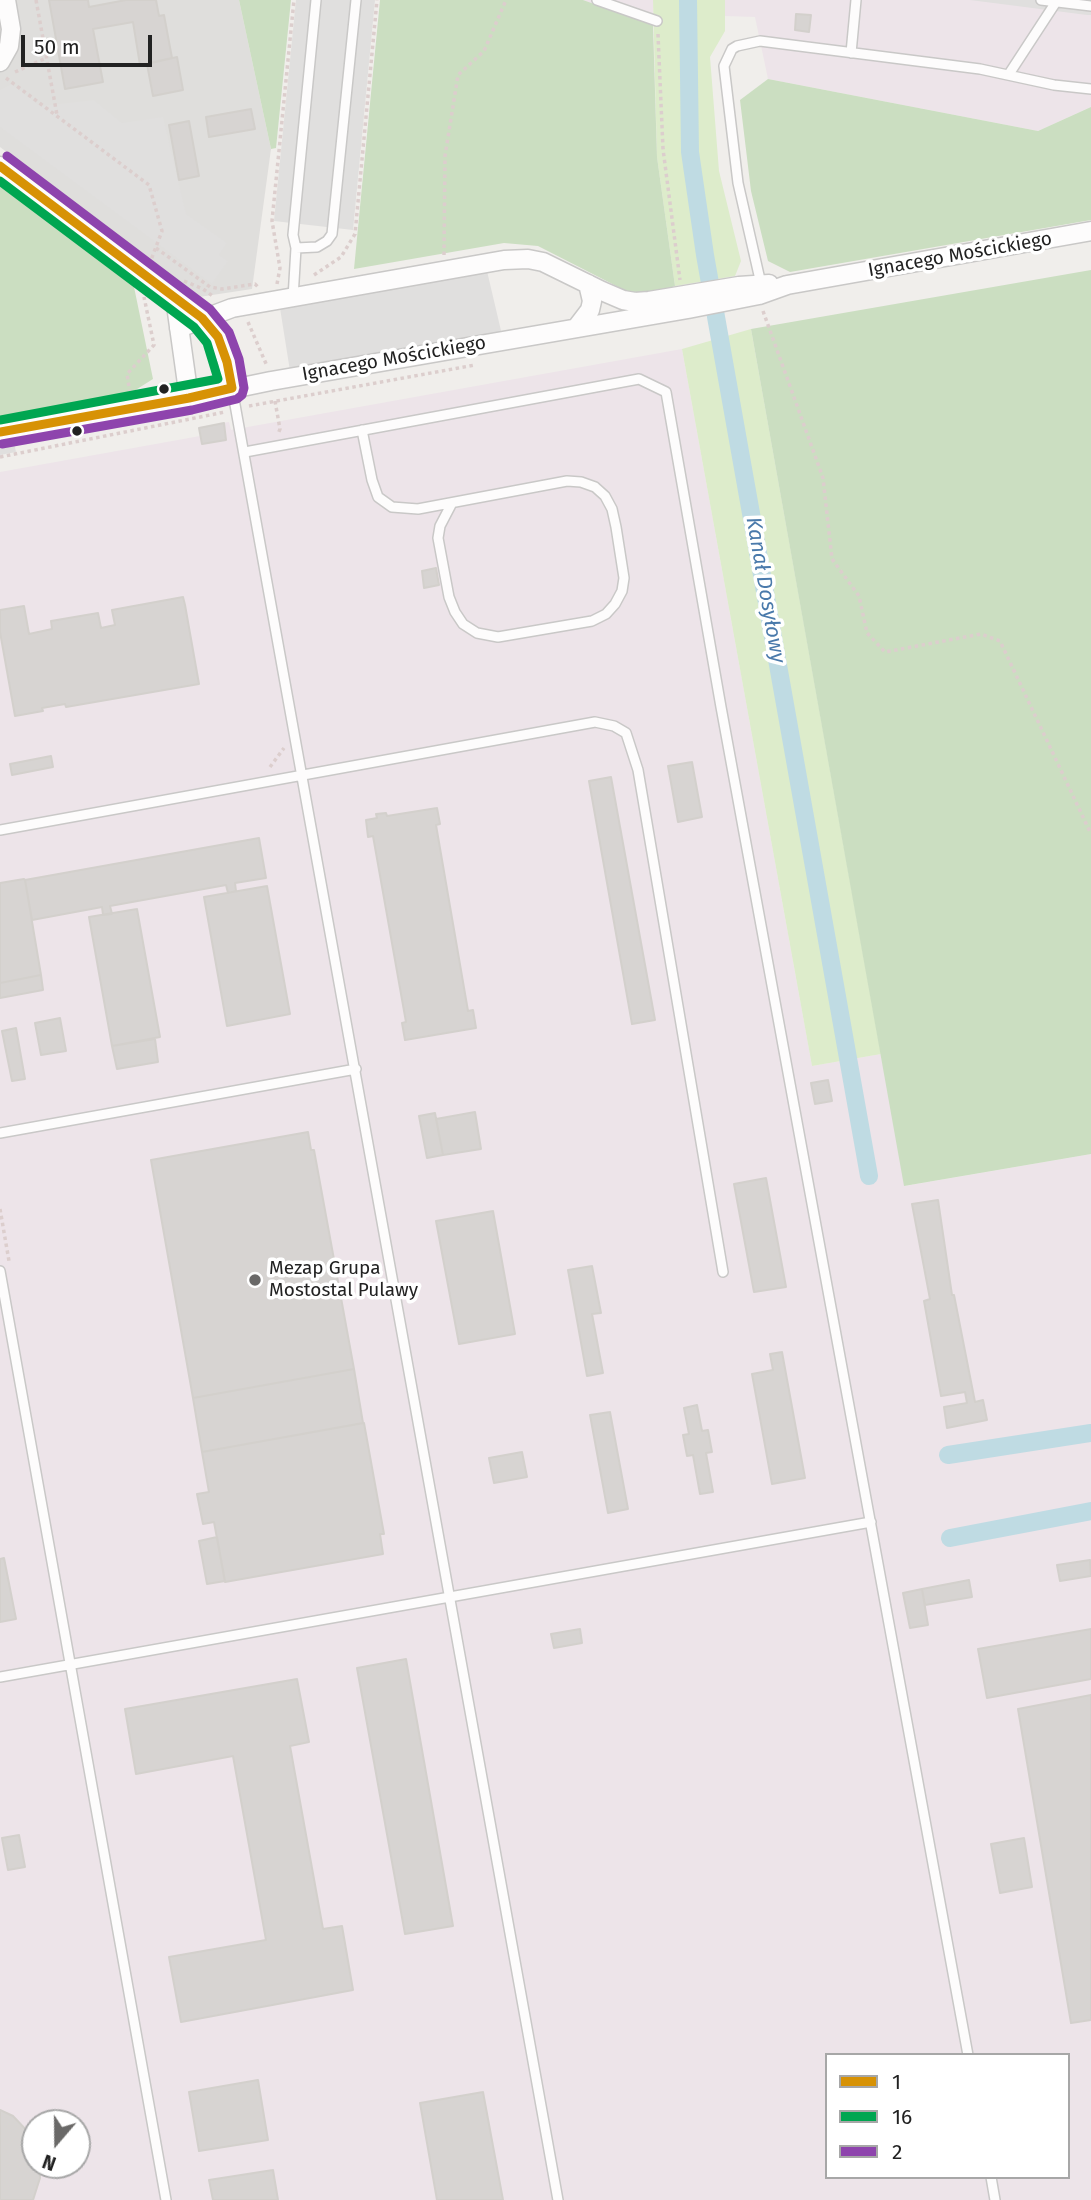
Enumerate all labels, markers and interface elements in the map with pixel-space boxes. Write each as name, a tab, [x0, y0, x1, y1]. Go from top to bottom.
scale bar	[24, 21, 156, 65]
text: 50 m	[34, 34, 80, 60]
street label: Ignacego Mościckiego	[866, 228, 1054, 282]
street label: Ignacego Mościckiego	[300, 332, 488, 386]
unlabelled marker	[157, 382, 171, 396]
unlabelled marker	[70, 424, 84, 438]
water label: Kanał Dosyłowy	[740, 515, 790, 665]
place label: Mezap Grupa Mostostal Pulawy	[269, 1258, 418, 1302]
marker: Mezap Grupa Mostostal Pulawy	[247, 1272, 263, 1288]
legend	[825, 2053, 1070, 2179]
text: 1	[892, 2069, 901, 2095]
text: 16	[892, 2104, 912, 2130]
north arrow	[21, 2109, 91, 2179]
text: 2	[892, 2139, 902, 2165]
text: N	[39, 2149, 59, 2175]

